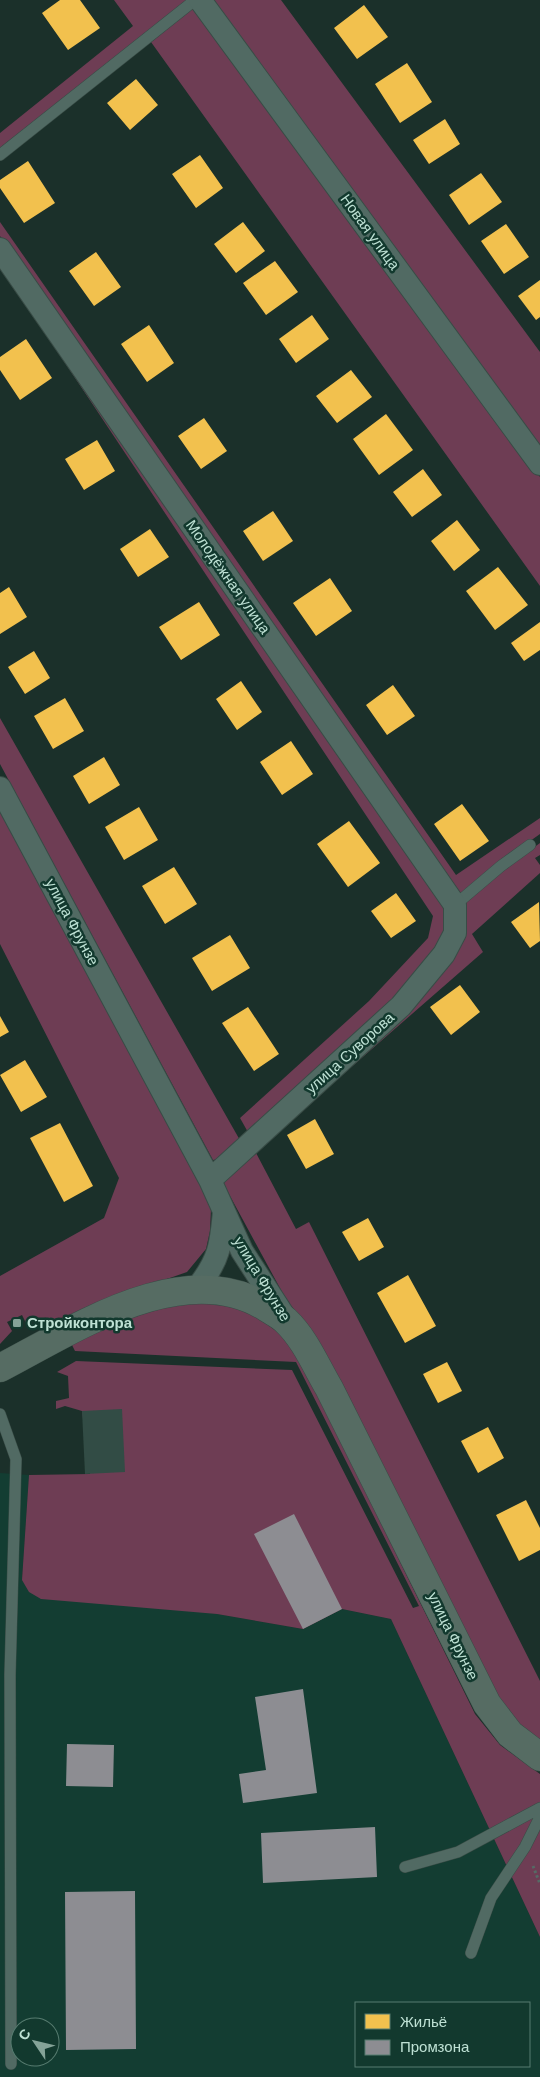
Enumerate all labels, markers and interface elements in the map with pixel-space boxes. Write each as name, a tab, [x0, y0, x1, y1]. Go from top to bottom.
street label: Новая улица	[337, 191, 404, 273]
street label: Молодёжная улица	[183, 517, 274, 637]
street label: улица Фрунзе	[42, 875, 102, 968]
street label: улица Суворова	[302, 1008, 398, 1097]
street label: улица Фрунзе	[230, 1233, 294, 1324]
place label: Стройконтора	[27, 1314, 133, 1331]
marker: Стройконтора	[11, 1317, 23, 1329]
street label: улица Фрунзе	[425, 1589, 482, 1683]
legend	[355, 2002, 530, 2067]
text: Жильё	[400, 2013, 447, 2030]
north arrow	[10, 2017, 60, 2067]
text: С	[15, 2026, 34, 2043]
text: Промзона	[400, 2038, 470, 2055]

